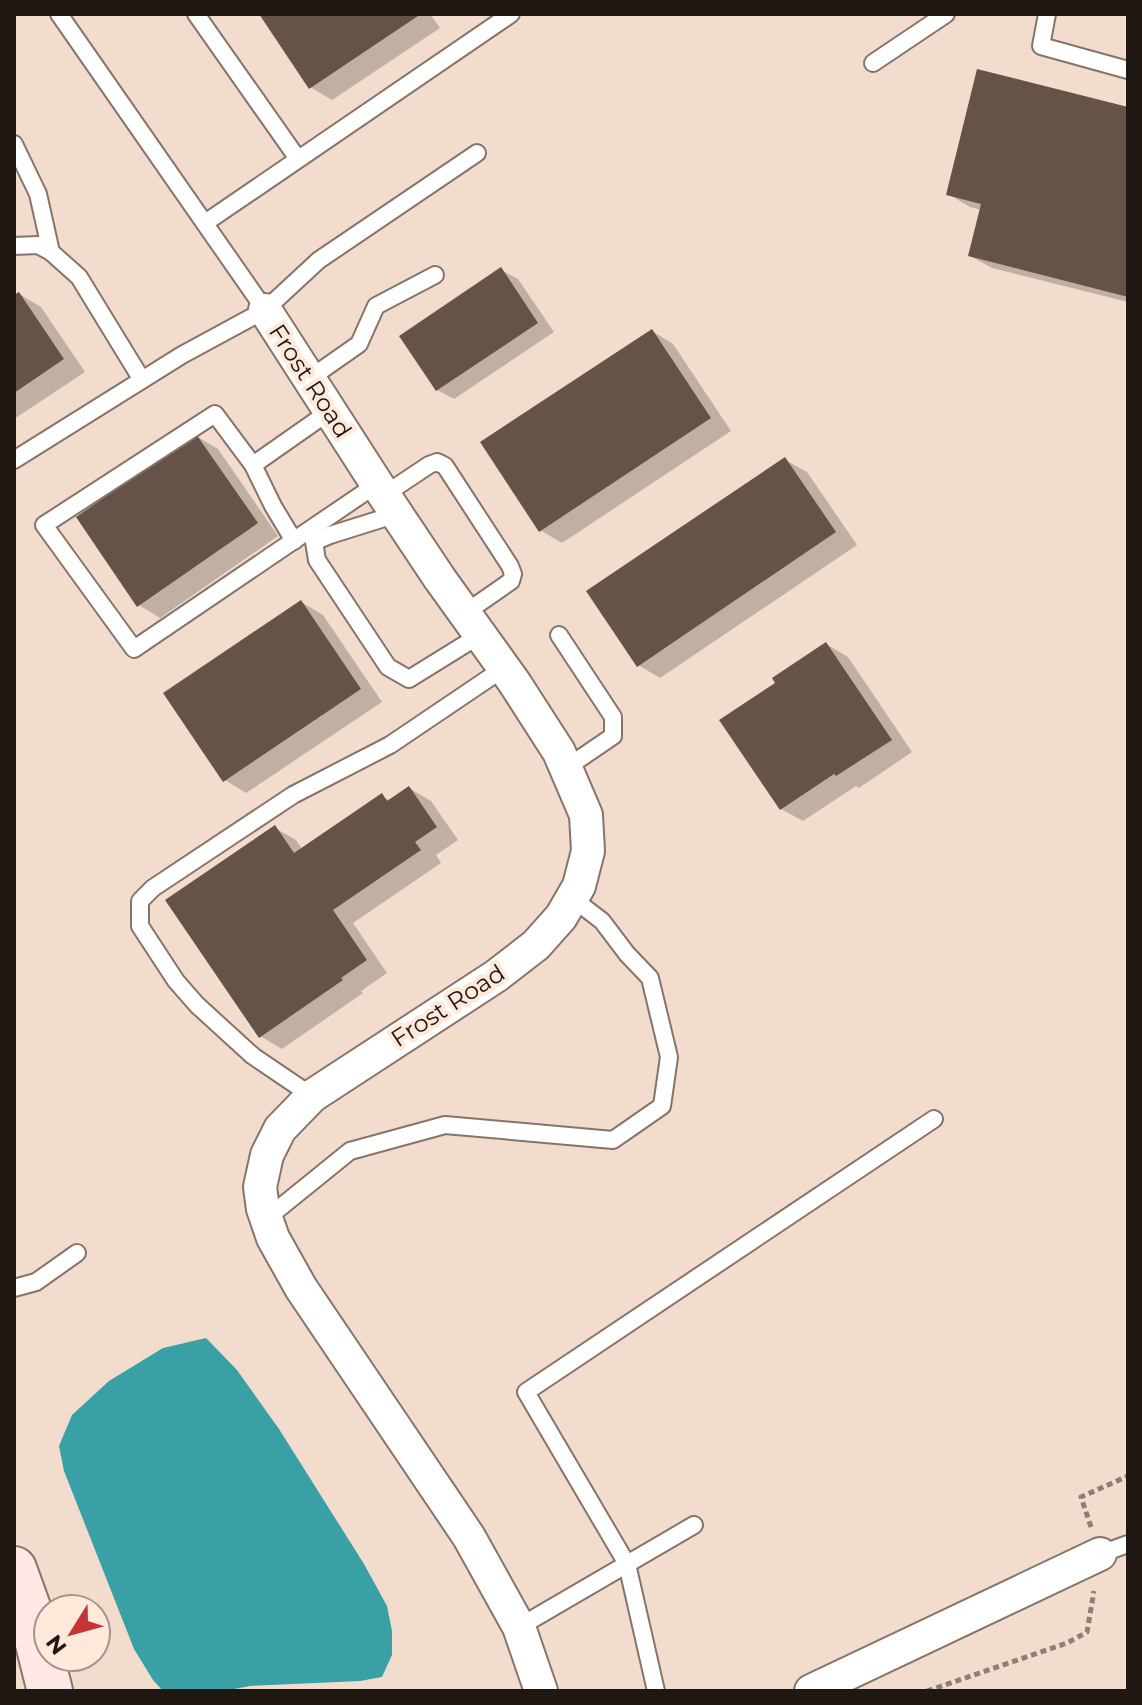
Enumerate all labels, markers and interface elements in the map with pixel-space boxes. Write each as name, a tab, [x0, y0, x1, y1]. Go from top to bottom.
street label: Frost Road	[263, 318, 358, 443]
street label: Frost Road	[385, 958, 510, 1053]
north arrow	[32, 1593, 112, 1673]
text: N	[40, 1630, 73, 1660]

